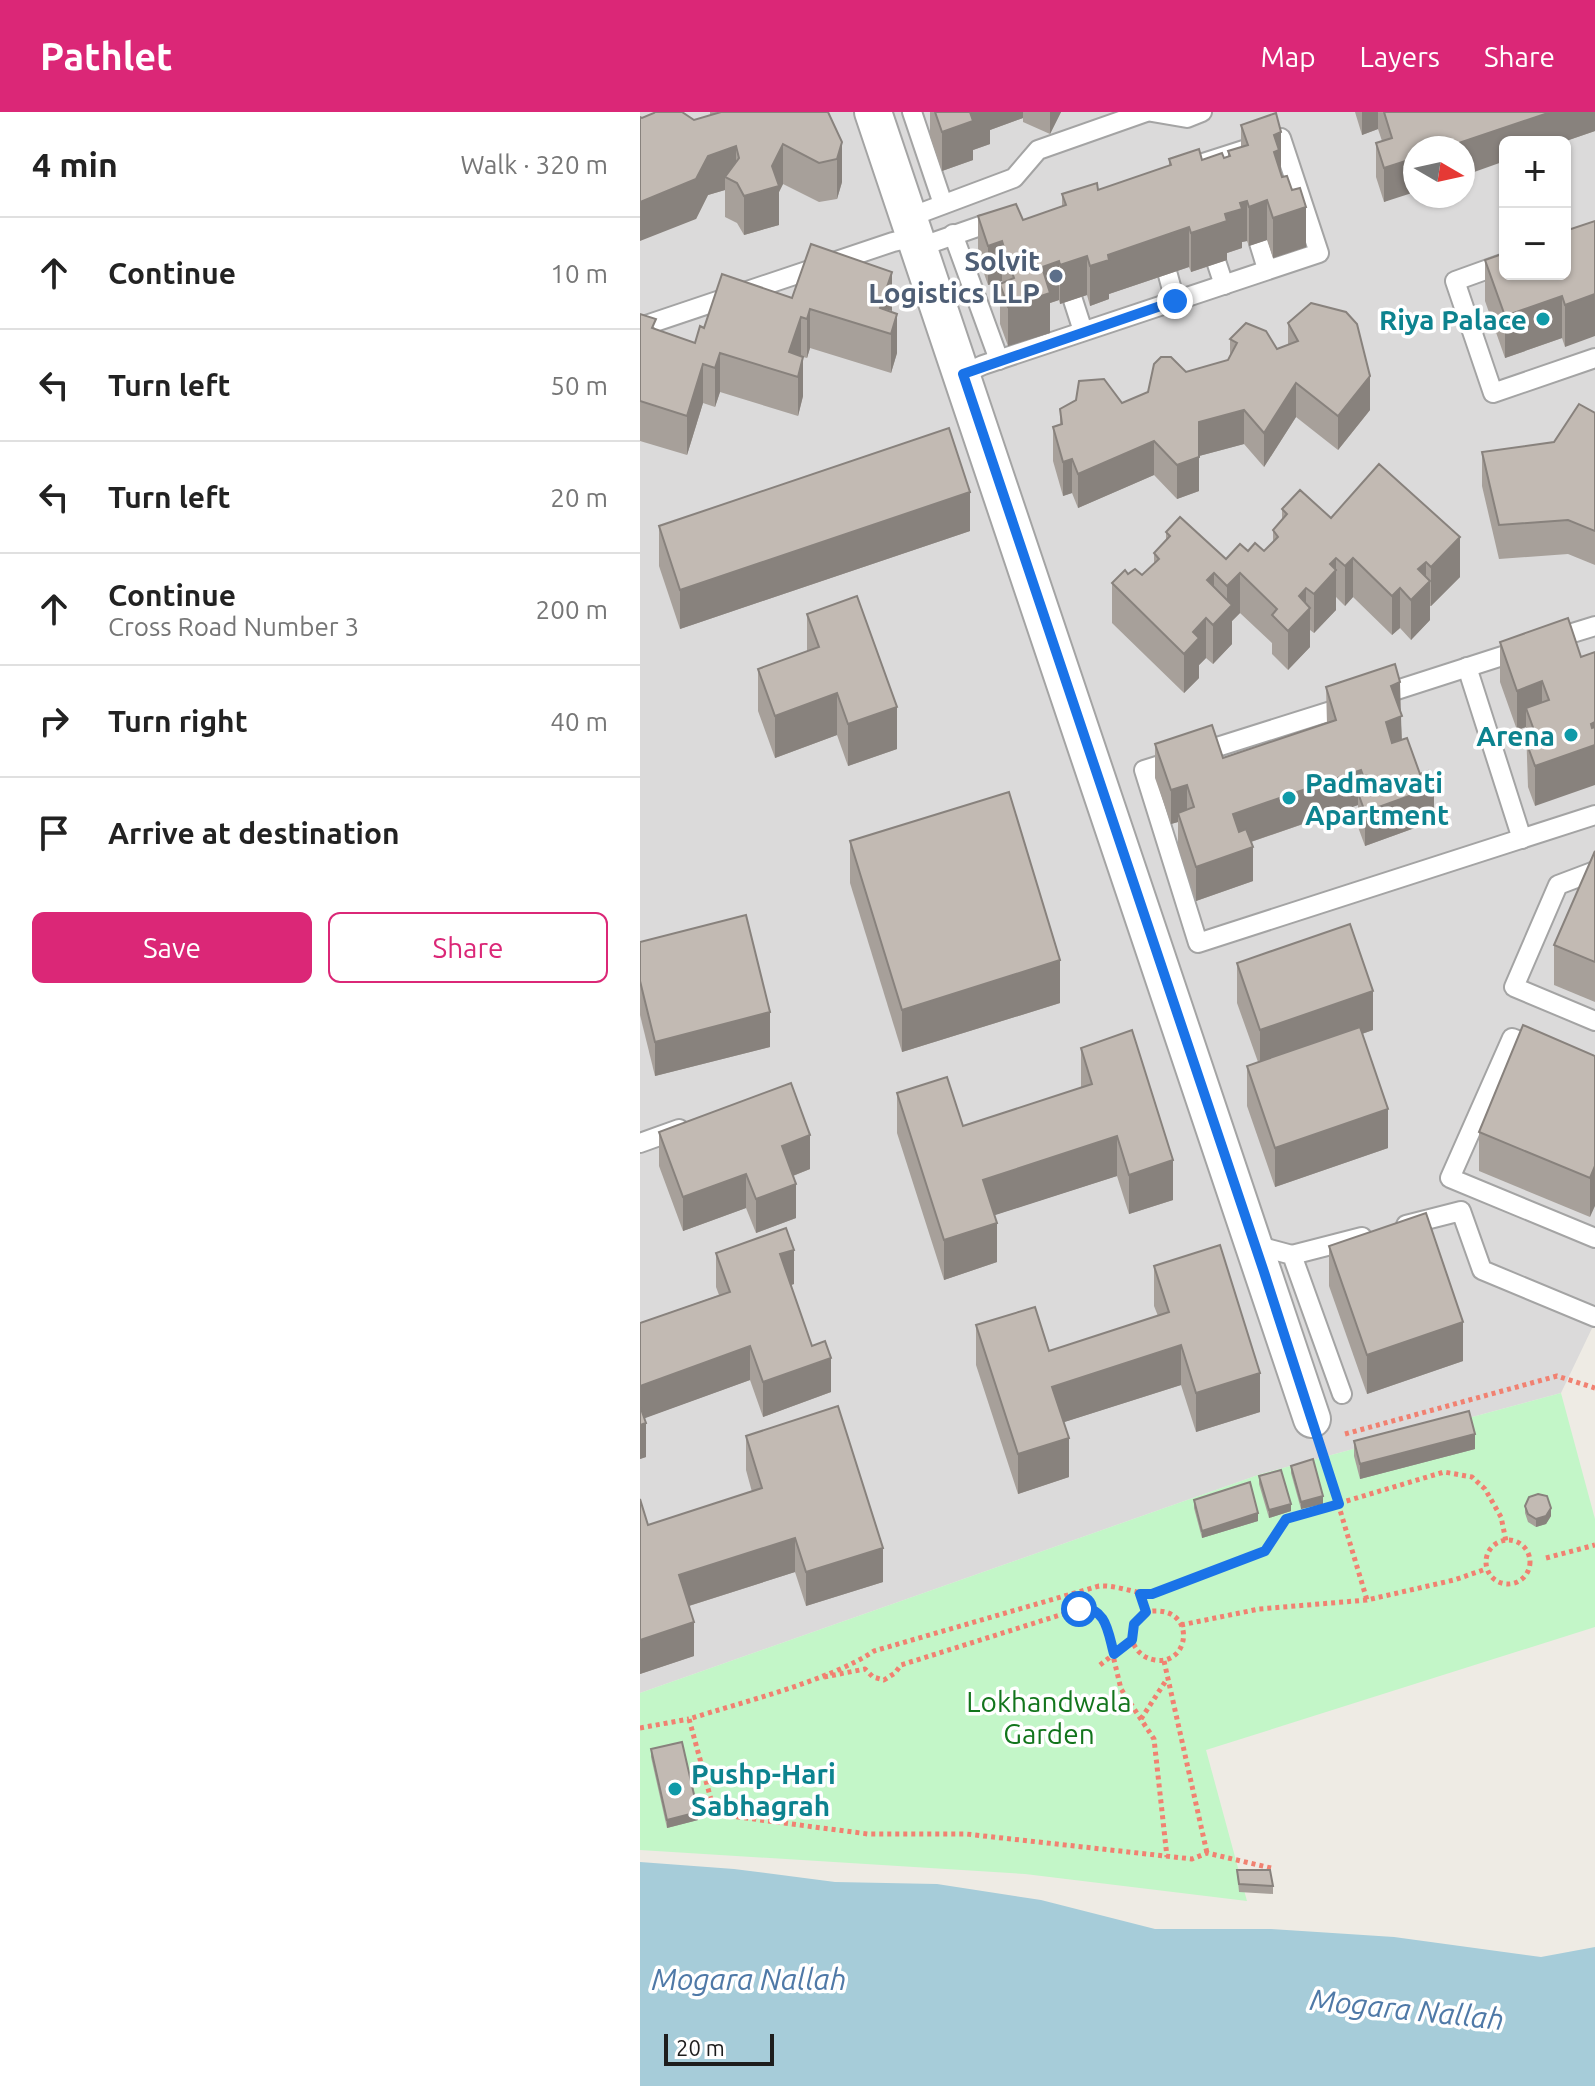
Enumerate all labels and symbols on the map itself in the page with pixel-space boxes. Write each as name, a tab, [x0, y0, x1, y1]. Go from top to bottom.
north arrow	[1403, 136, 1475, 208]
place label: Solvit Logistics LLP	[868, 245, 1040, 308]
marker: Solvit Logistics LLP	[1047, 267, 1065, 285]
route end	[1157, 283, 1193, 319]
place label: Riya Palace	[1379, 304, 1527, 335]
marker: Riya Palace	[1534, 310, 1552, 328]
place label: Arena	[1476, 720, 1555, 751]
marker: Arena	[1562, 726, 1580, 744]
place label: Padmavati Apartment	[1305, 767, 1449, 830]
marker: Padmavati Apartment	[1280, 789, 1298, 807]
route start	[1061, 1591, 1097, 1627]
park label: Lokhandwala Garden	[966, 1686, 1132, 1749]
place label: Pushp-Hari Sabhagrah	[691, 1758, 836, 1821]
marker: Pushp-Hari Sabhagrah	[666, 1780, 684, 1798]
water label: Mogara Nallah	[652, 1962, 846, 1996]
water label: Mogara Nallah	[1308, 1982, 1506, 2036]
scale bar	[664, 2030, 774, 2066]

